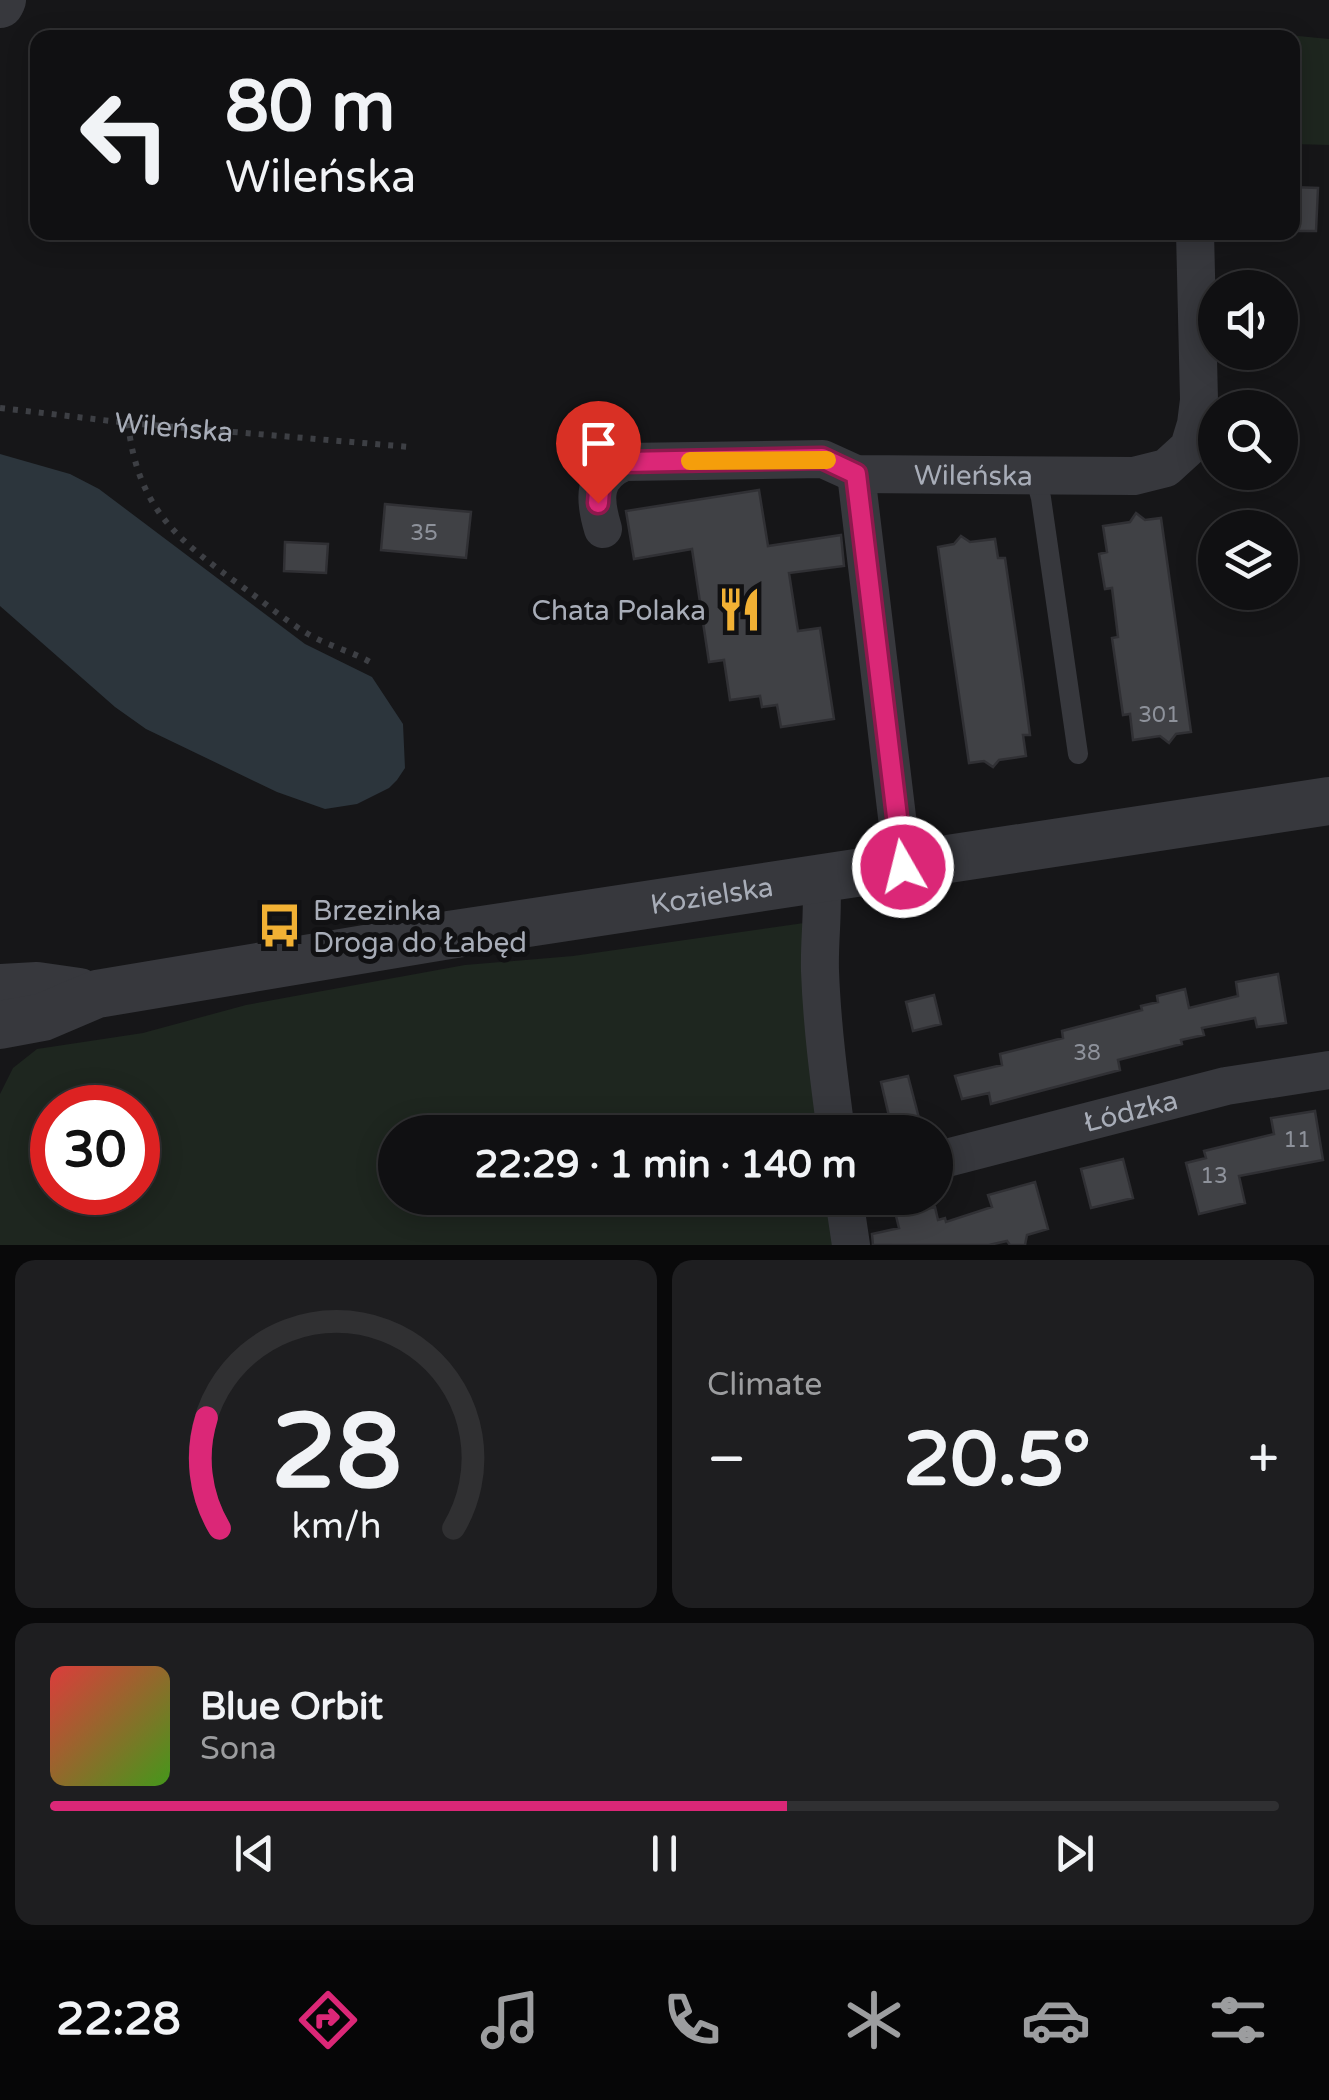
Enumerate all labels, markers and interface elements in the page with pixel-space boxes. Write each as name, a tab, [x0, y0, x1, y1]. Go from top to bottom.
text: 80 m	[225, 66, 395, 150]
icon: left	[60, 70, 190, 200]
text: Wileńska	[225, 151, 416, 205]
map controls	[1198, 270, 1298, 610]
button: sound	[1198, 270, 1298, 370]
button: search	[1198, 390, 1298, 490]
pin	[556, 401, 641, 504]
street label: Wileńska	[113, 406, 235, 450]
icon: arrive	[571, 416, 626, 471]
street label: Wileńska	[914, 458, 1033, 493]
button: layers	[1198, 510, 1298, 610]
house number: 35	[410, 520, 438, 546]
restaurant icon: Chata Polaka	[715, 586, 763, 634]
place label: Chata Polaka	[532, 594, 706, 628]
house number: 301	[1138, 702, 1180, 728]
position arrow	[851, 815, 955, 919]
street label: Kozielska	[648, 870, 776, 922]
place label: Brzezinka Droga do Łabęd	[313, 894, 527, 960]
bus stop icon: Brzezinka Droga do Łabęd	[256, 902, 304, 950]
house number: 38	[1073, 1040, 1101, 1066]
street label: Łódzka	[1080, 1083, 1181, 1140]
speed limit sign: 30	[30, 1085, 160, 1215]
house number: 11	[1283, 1127, 1311, 1153]
text: 22:29 · 1 min · 140 m	[474, 1142, 857, 1188]
house number: 13	[1200, 1163, 1228, 1189]
text: Climate	[707, 1366, 822, 1404]
text: 28	[271, 1391, 401, 1516]
text: 20.5°	[903, 1415, 1091, 1505]
text: −	[707, 1427, 746, 1493]
text: +	[1248, 1427, 1279, 1493]
text: km/h	[291, 1505, 381, 1548]
text: Blue Orbit	[200, 1684, 383, 1730]
text: Sona	[200, 1730, 277, 1768]
icon: previous	[227, 1826, 282, 1881]
icon: pause	[637, 1826, 692, 1881]
icon: next	[1047, 1826, 1102, 1881]
icon: directions	[293, 1985, 363, 2055]
icon: music	[475, 1985, 545, 2055]
icon: phone	[657, 1985, 727, 2055]
icon: climate	[839, 1985, 909, 2055]
icon: car	[1021, 1985, 1091, 2055]
icon: filters	[1203, 1985, 1273, 2055]
text: 22:28	[56, 1993, 181, 2047]

